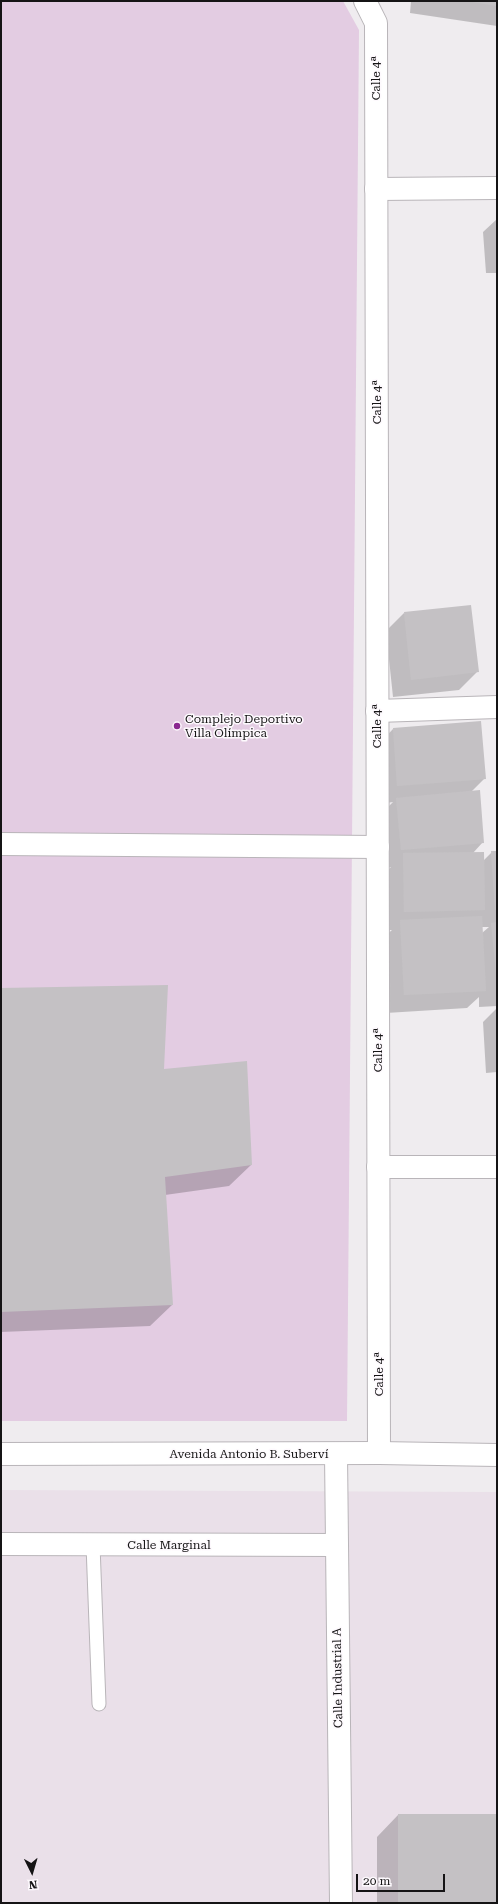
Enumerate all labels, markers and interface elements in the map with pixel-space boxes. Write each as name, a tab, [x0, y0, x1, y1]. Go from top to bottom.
street label: Calle 4ª	[369, 56, 383, 100]
street label: Calle 4ª	[370, 380, 384, 424]
street label: Calle 4ª	[370, 704, 384, 748]
place label: Complejo Deportivo Villa Olímpica	[185, 712, 303, 740]
marker: Complejo Deportivo Villa Olímpica	[172, 721, 182, 731]
street label: Calle 4ª	[371, 1028, 385, 1072]
street label: Calle 4ª	[372, 1352, 386, 1396]
street label: Avenida Antonio B. Suberví	[170, 1447, 328, 1461]
street label: Calle Marginal	[127, 1538, 211, 1552]
street label: Calle Industrial A	[330, 1628, 346, 1728]
north arrow	[12, 1852, 52, 1892]
scale bar	[358, 1866, 447, 1892]
text: 20 m	[363, 1874, 390, 1888]
text: N	[28, 1878, 38, 1891]

